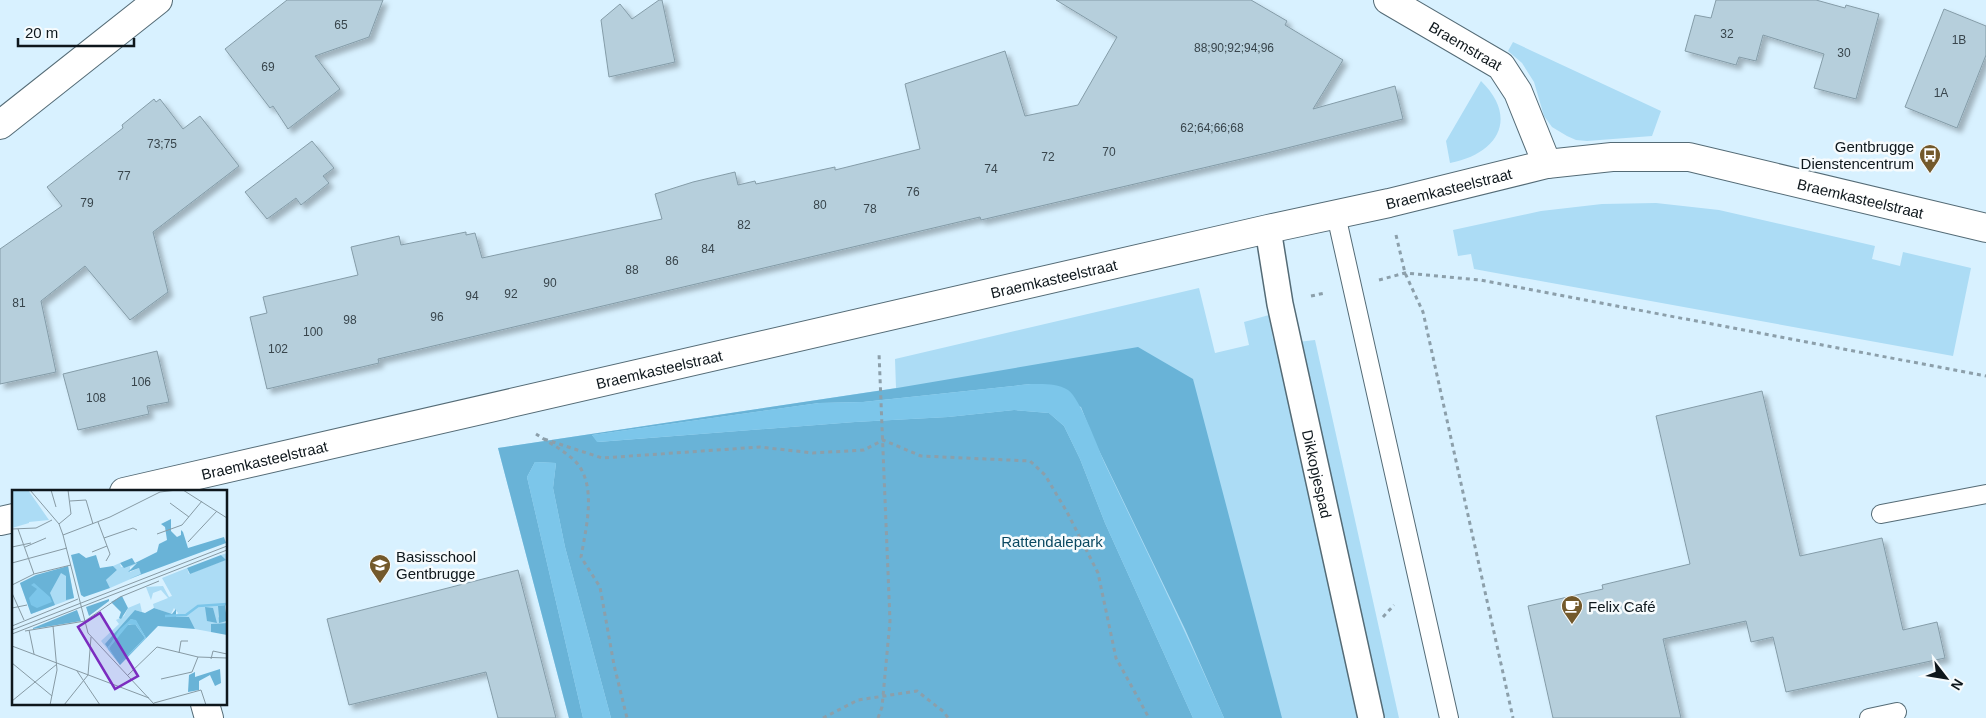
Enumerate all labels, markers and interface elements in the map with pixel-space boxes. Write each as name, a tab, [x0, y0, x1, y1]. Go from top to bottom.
scale bar	[18, 15, 134, 47]
street label: Braemstraat	[1426, 17, 1506, 74]
house number: 65	[334, 18, 348, 32]
text: 20 m	[25, 24, 58, 41]
house number: 32	[1720, 27, 1734, 41]
house number: 1B	[1952, 33, 1966, 47]
house number: 88;90;92;94;96	[1194, 41, 1274, 55]
house number: 30	[1837, 46, 1851, 60]
house number: 69	[261, 60, 275, 74]
house number: 1A	[1934, 86, 1948, 100]
house number: 62;64;66;68	[1180, 121, 1244, 135]
house number: 73;75	[147, 137, 177, 151]
place label: Gentbrugge Dienstencentrum	[1801, 138, 1914, 172]
bus stop icon: Gentbrugge Dienstencentrum	[1918, 143, 1942, 174]
house number: 70	[1102, 145, 1116, 159]
house number: 72	[1041, 150, 1055, 164]
house number: 74	[984, 162, 998, 176]
street label: Braemkasteelstraat	[1384, 164, 1514, 212]
house number: 77	[117, 169, 131, 183]
street label: Braemkasteelstraat	[1796, 175, 1926, 221]
house number: 76	[906, 185, 920, 199]
house number: 79	[80, 196, 94, 210]
house number: 80	[813, 198, 827, 212]
house number: 78	[863, 202, 877, 216]
house number: 82	[737, 218, 751, 232]
house number: 84	[701, 242, 715, 256]
house number: 86	[665, 254, 679, 268]
street label: Braemkasteelstraat	[989, 255, 1119, 301]
house number: 88	[625, 263, 639, 277]
house number: 90	[543, 276, 557, 290]
house number: 92	[504, 287, 518, 301]
house number: 94	[465, 289, 479, 303]
house number: 81	[12, 296, 26, 310]
house number: 96	[430, 310, 444, 324]
house number: 98	[343, 313, 357, 327]
house number: 100	[303, 325, 323, 339]
house number: 102	[268, 342, 288, 356]
street label: Braemkasteelstraat	[594, 346, 725, 392]
house number: 106	[131, 375, 151, 389]
house number: 108	[86, 391, 106, 405]
street label: Dikkopjespad	[1299, 428, 1335, 520]
street label: Braemkasteelstraat	[199, 437, 330, 483]
inset map	[12, 490, 228, 706]
park label: Rattendalepark	[1001, 533, 1103, 550]
place label: Basisschool Gentbrugge	[396, 548, 476, 582]
school or university icon: Basisschool Gentbrugge	[368, 553, 392, 584]
cafe icon: Felix Café	[1560, 594, 1584, 625]
place label: Felix Café	[1588, 598, 1656, 615]
north arrow	[1921, 653, 1971, 703]
text: N	[1948, 676, 1967, 693]

